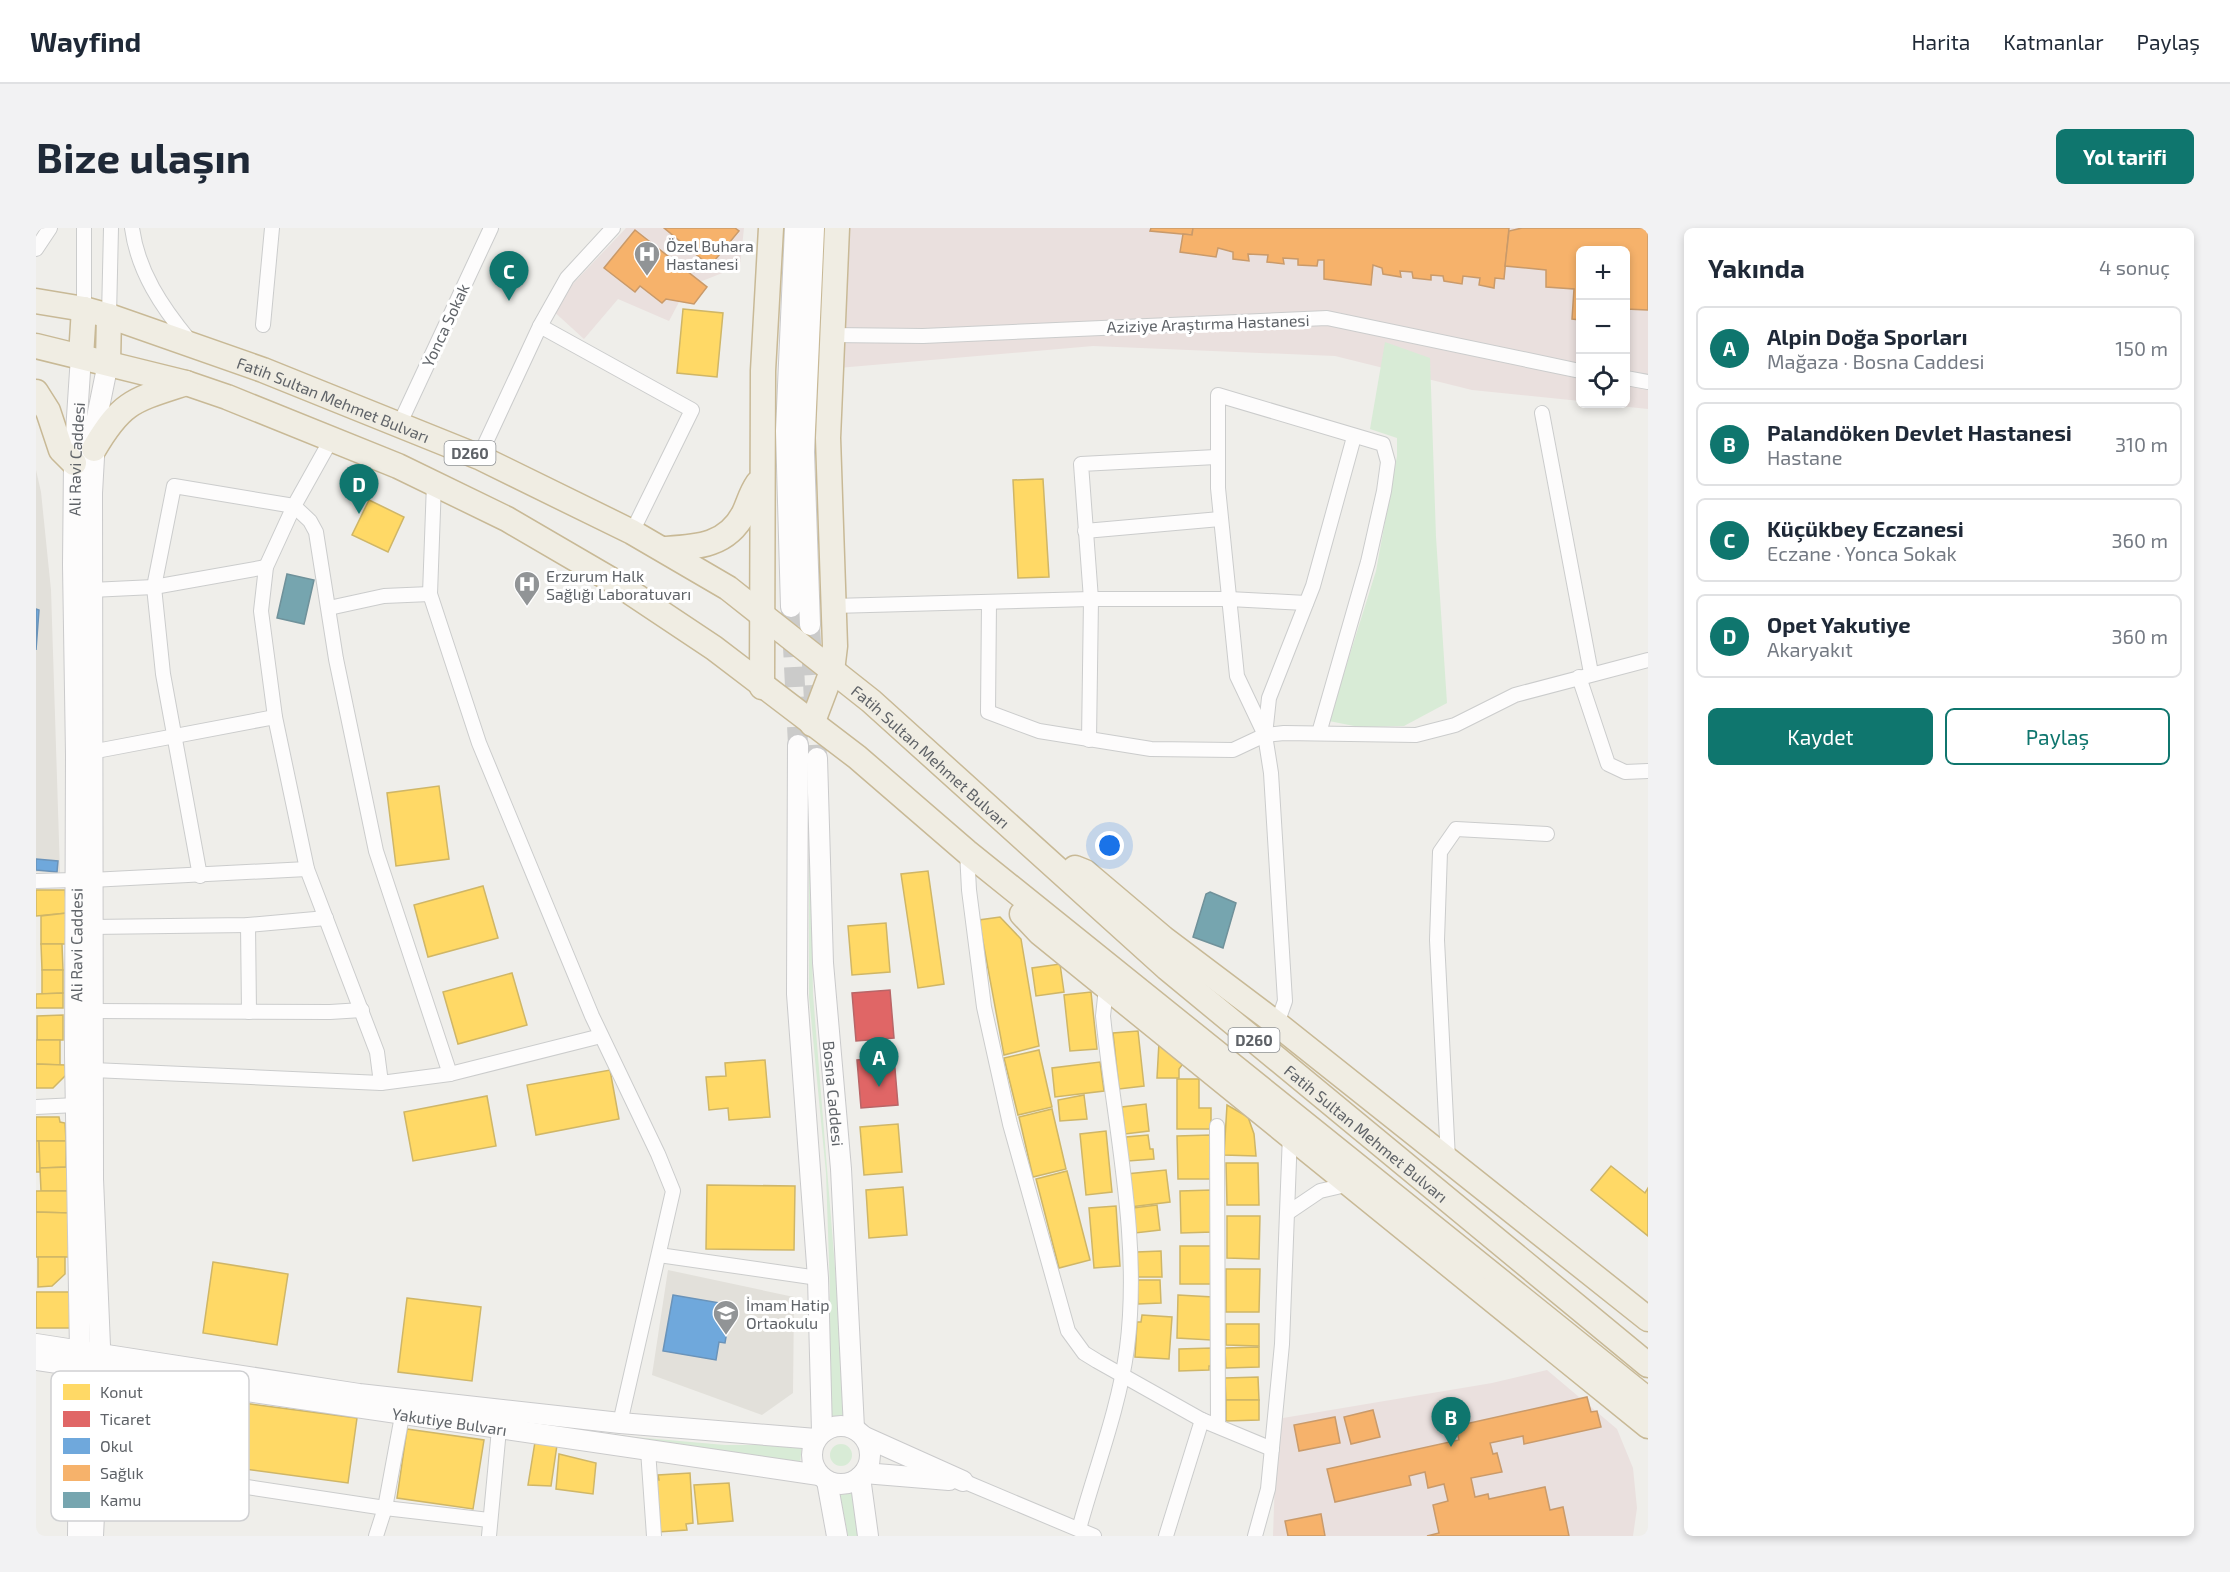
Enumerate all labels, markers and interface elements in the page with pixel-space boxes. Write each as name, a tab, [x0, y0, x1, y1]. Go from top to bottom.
text: Wayfind	[30, 24, 141, 58]
text: Harita	[1912, 29, 1970, 54]
text: Katmanlar	[2003, 29, 2104, 54]
text: Paylaş	[2137, 29, 2200, 54]
button: Yol tarifi	[2056, 129, 2194, 184]
text: Bize ulaşın	[36, 131, 251, 181]
place label: Özel Buhara Hastanesi	[666, 236, 754, 273]
hospital icon: Özel Buhara Hastanesi	[632, 239, 662, 277]
map controls	[1576, 246, 1630, 408]
button: +	[1576, 246, 1630, 300]
pin: C	[490, 251, 528, 301]
text: Yakında	[1708, 252, 1805, 283]
text: 4 sonuç	[2099, 255, 2170, 279]
street label: Yonca Sokak	[417, 280, 473, 370]
button: −	[1576, 300, 1630, 354]
street label: Aziziye Araştırma Hastanesi	[1106, 310, 1310, 337]
text: Alpin Doğa Sporları	[1767, 323, 1968, 349]
text: A	[1723, 336, 1736, 360]
text: 150 m	[2115, 336, 2168, 360]
text: Mağaza · Bosna Caddesi	[1767, 349, 1985, 373]
street label: Fatih Sultan Mehmet Bulvarı	[235, 352, 433, 446]
button: locate	[1576, 354, 1630, 408]
street label: Ali Ravi Caddesi	[64, 402, 87, 516]
text: Palandöken Devlet Hastanesi	[1767, 419, 2072, 445]
text: B	[1723, 432, 1736, 456]
text: 310 m	[2115, 432, 2168, 456]
road number: D260	[444, 441, 496, 465]
text: Hastane	[1767, 445, 1842, 469]
pin: D	[340, 464, 378, 514]
text: Küçükbey Eczanesi	[1767, 515, 1964, 541]
text: C	[1724, 528, 1735, 552]
text: 360 m	[2111, 528, 2168, 552]
text: Eczane · Yonca Sokak	[1767, 541, 1957, 565]
place label: Erzurum Halk Sağlığı Laboratuvarı	[546, 566, 691, 603]
hospital icon: Erzurum Halk Sağlığı Laboratuvarı	[512, 569, 542, 607]
text: Opet Yakutiye	[1767, 611, 1911, 637]
text: D	[1723, 624, 1736, 648]
text: 360 m	[2111, 624, 2168, 648]
text: Akaryakıt	[1767, 637, 1853, 661]
street label: Fatih Sultan Mehmet Bulvarı	[848, 680, 1014, 832]
button: Kaydet	[1708, 708, 1933, 765]
button: Paylaş	[1945, 708, 2170, 765]
your location	[1095, 831, 1124, 860]
street label: Ali Ravi Caddesi	[66, 888, 85, 1002]
road number: D260	[1228, 1028, 1280, 1052]
pin: A	[860, 1038, 898, 1087]
street label: Bosna Caddesi	[820, 1040, 848, 1147]
street label: Fatih Sultan Mehmet Bulvarı	[1281, 1060, 1452, 1206]
place label: İmam Hatip Ortaokulu	[746, 1295, 829, 1332]
school or university icon: İmam Hatip Ortaokulu	[711, 1298, 741, 1336]
legend	[51, 1371, 249, 1521]
text: Konut	[100, 1382, 143, 1401]
pin: B	[1432, 1398, 1470, 1447]
street label: Yakutiye Bulvarı	[391, 1403, 508, 1439]
text: Ticaret	[100, 1409, 151, 1428]
text: Okul	[100, 1436, 133, 1455]
text: Sağlık	[100, 1463, 144, 1482]
text: Kamu	[100, 1490, 141, 1509]

